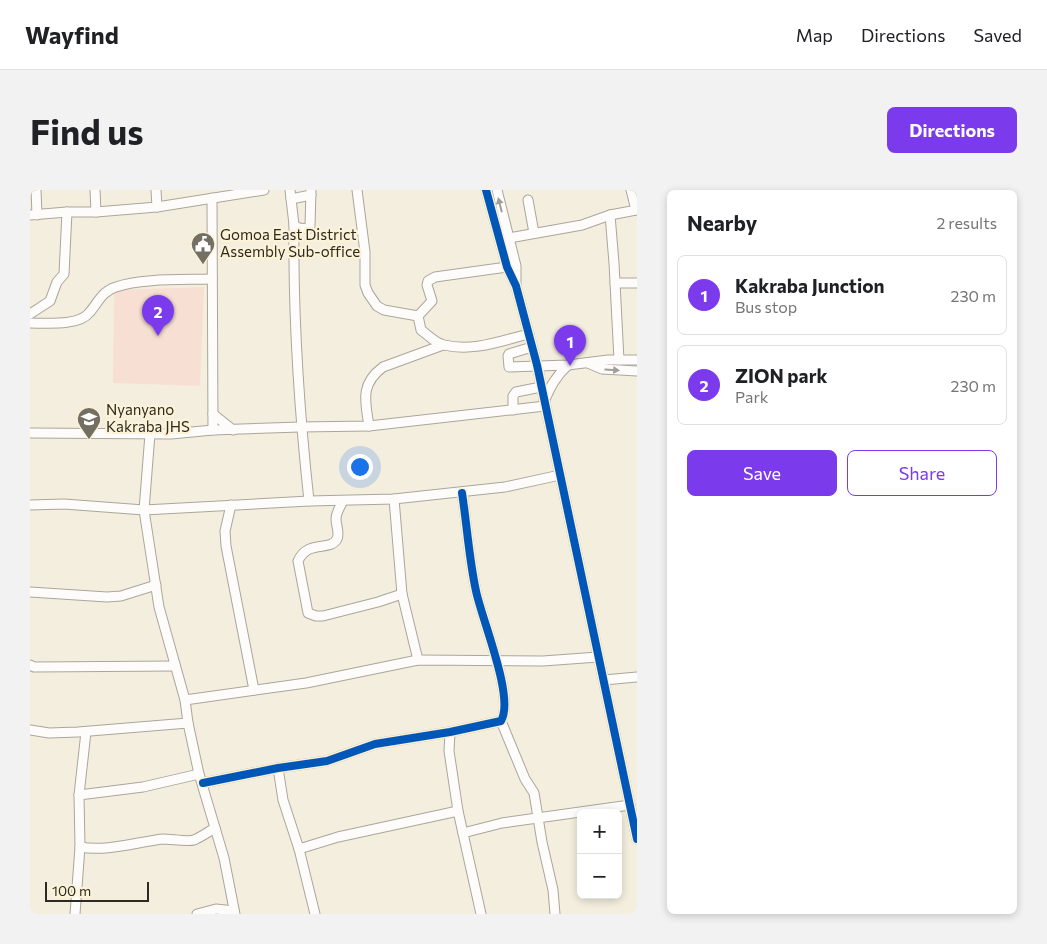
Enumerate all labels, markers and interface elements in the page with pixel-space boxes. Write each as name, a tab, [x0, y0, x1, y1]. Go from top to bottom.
text: Wayfind	[25, 20, 119, 49]
text: Map	[796, 24, 833, 46]
text: Directions	[861, 24, 945, 46]
text: Saved	[973, 24, 1022, 46]
button: Directions	[887, 107, 1017, 153]
text: Find us	[30, 109, 144, 152]
one-way arrow	[496, 197, 504, 212]
text: Nearby	[687, 210, 757, 235]
text: 2 results	[936, 213, 997, 232]
place label: Gomoa East District Assembly Sub-office	[220, 225, 360, 260]
public building icon: Gomoa East District Assembly Sub-office	[190, 231, 216, 265]
text: Kakraba Junction	[735, 274, 885, 297]
text: 1	[700, 286, 708, 305]
text: 230 m	[951, 286, 996, 305]
pin: 2	[142, 295, 174, 336]
text: Bus stop	[735, 297, 797, 316]
pin: 1	[554, 325, 586, 366]
text: ZION park	[735, 364, 827, 387]
one-way arrow	[604, 366, 620, 374]
text: 2	[699, 376, 709, 395]
text: 230 m	[951, 376, 996, 395]
text: Park	[735, 387, 768, 406]
place label: Nyanyano Kakraba JHS	[106, 400, 190, 435]
school or university icon: Nyanyano Kakraba JHS	[76, 406, 102, 440]
button: Save	[687, 450, 837, 496]
button: Share	[847, 450, 997, 496]
your location	[347, 454, 373, 480]
map controls	[577, 809, 622, 899]
button: +	[577, 809, 622, 854]
button: −	[577, 854, 622, 899]
scale bar	[45, 879, 149, 902]
text: 100 m	[52, 882, 91, 899]

